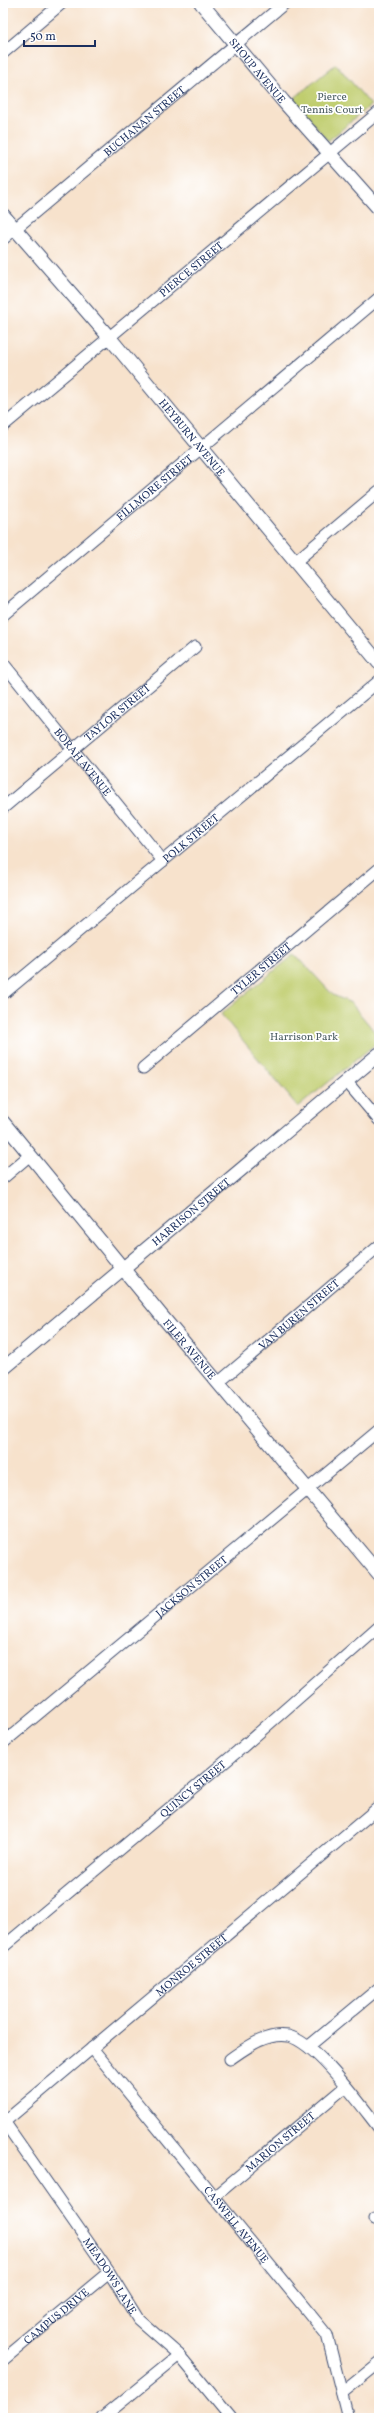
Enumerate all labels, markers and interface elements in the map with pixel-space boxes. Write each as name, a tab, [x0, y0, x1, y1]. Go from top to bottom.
scale bar	[24, 22, 95, 48]
text: 50 m	[30, 29, 56, 45]
street label: SHOUP AVENUE	[225, 36, 288, 108]
street label: BUCHANAN STREET	[101, 83, 190, 161]
park label: Pierce Tennis Court	[301, 90, 363, 118]
street label: PIERCE STREET	[157, 239, 228, 301]
street label: HEYBURN AVENUE	[155, 396, 228, 481]
street label: FILLMORE STREET	[114, 452, 197, 525]
street label: TAYLOR STREET	[82, 681, 155, 746]
street label: BORAH AVENUE	[50, 726, 114, 800]
street label: POLK STREET	[160, 811, 223, 867]
street label: TYLER STREET	[228, 940, 296, 1000]
park label: Harrison Park	[270, 1030, 338, 1045]
street label: HARRISON STREET	[149, 1175, 235, 1250]
street label: VAN BUREN STREET	[256, 1276, 344, 1354]
street label: FILER AVENUE	[159, 1317, 219, 1384]
street label: JACKSON STREET	[153, 1553, 232, 1622]
street label: QUINCY STREET	[157, 1758, 230, 1822]
street label: MONROE STREET	[153, 1931, 232, 2000]
street label: MARION STREET	[243, 2109, 319, 2176]
street label: CASWELL AVENUE	[199, 2184, 272, 2267]
street label: MEADOWS LANE	[78, 2235, 139, 2318]
street label: CAMPUS DRIVE	[21, 2285, 93, 2349]

